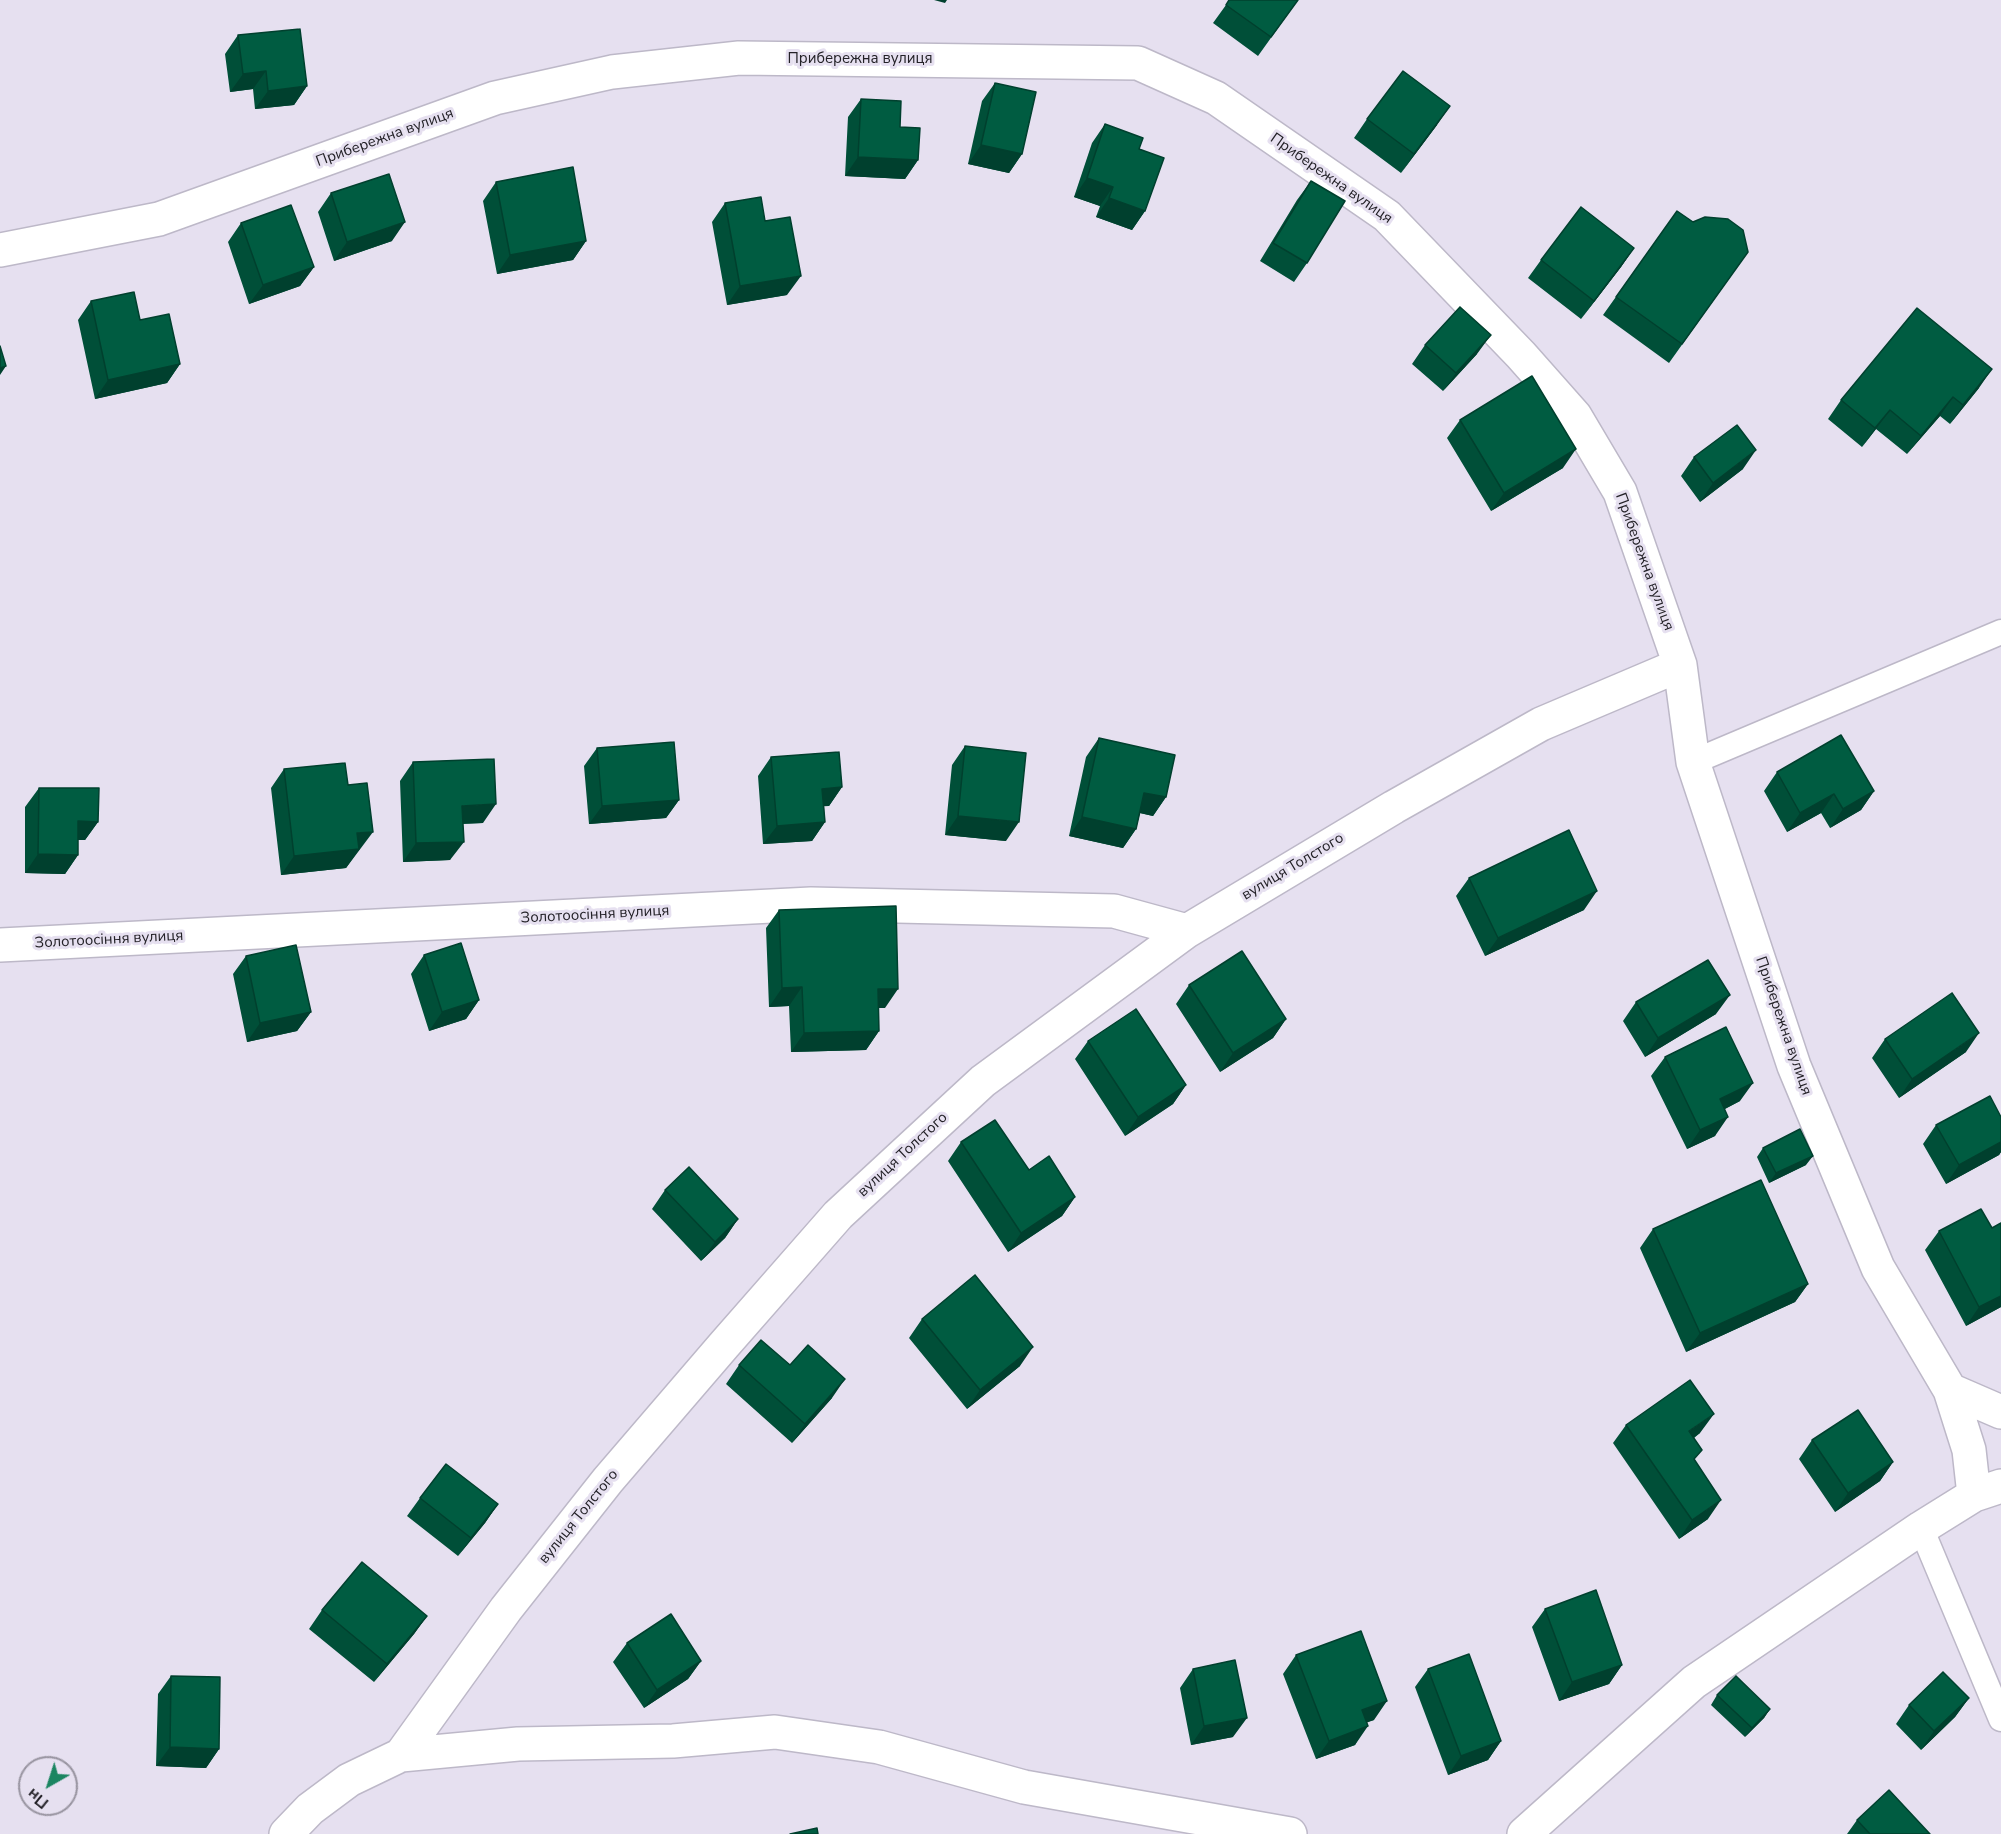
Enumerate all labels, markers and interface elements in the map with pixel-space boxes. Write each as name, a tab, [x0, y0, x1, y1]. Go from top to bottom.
street label: Прибережна вулиця	[787, 50, 933, 68]
street label: Прибережна вулиця	[314, 105, 456, 171]
street label: Прибережна вулиця	[1266, 130, 1396, 228]
street label: Прибережна вулиця	[1611, 491, 1677, 633]
street label: вулиця Толстого	[1239, 829, 1347, 905]
street label: Золотоосіння вулиця	[520, 902, 670, 928]
street label: Золотоосіння вулиця	[34, 927, 184, 953]
street label: Прибережна вулиця	[1751, 954, 1815, 1098]
street label: вулиця Толстого	[854, 1109, 952, 1201]
street label: вулиця Толстого	[536, 1466, 622, 1568]
north arrow	[18, 1756, 78, 1816]
text: Пн	[22, 1783, 53, 1814]

